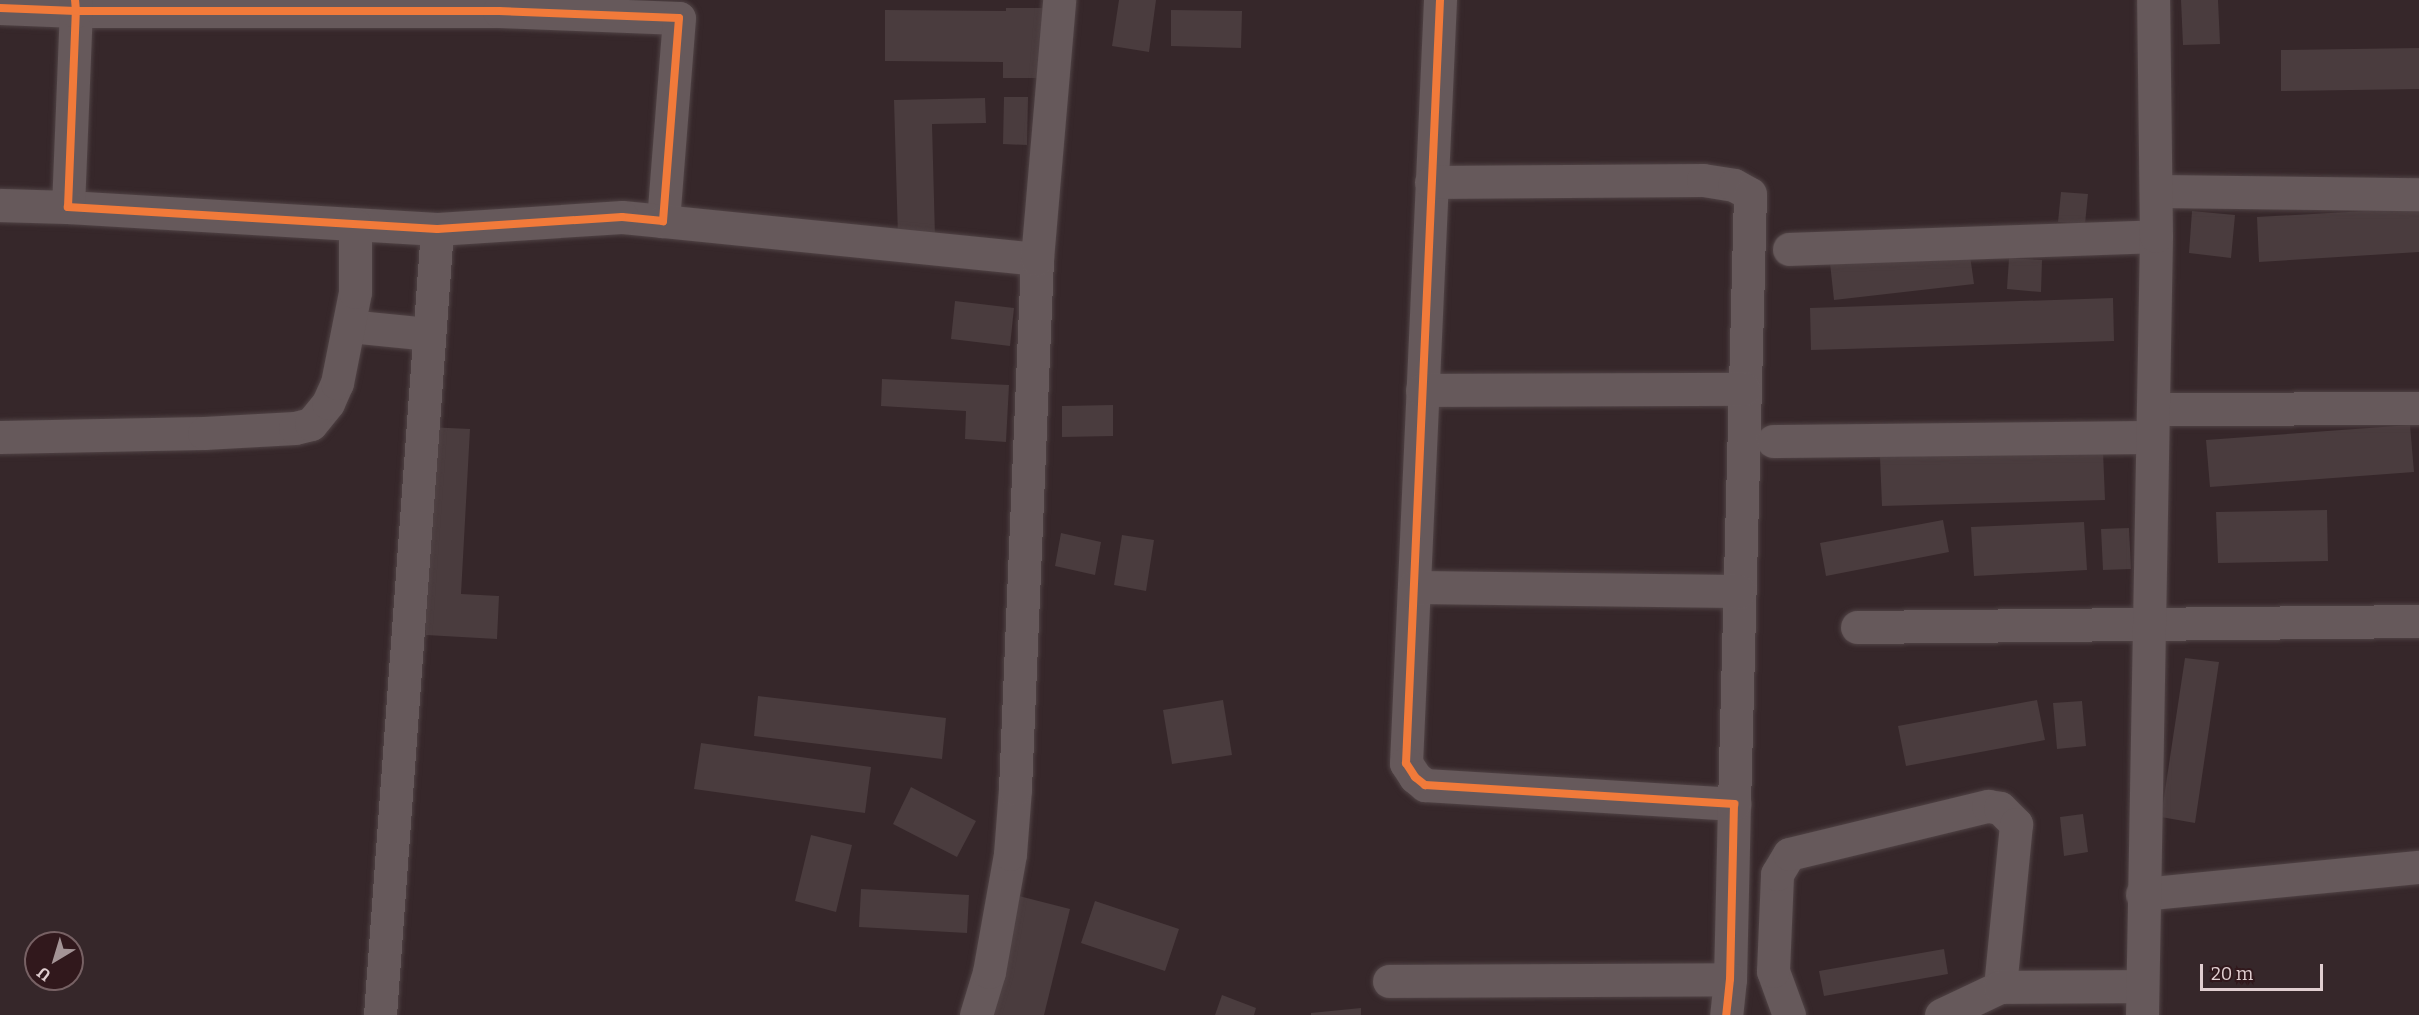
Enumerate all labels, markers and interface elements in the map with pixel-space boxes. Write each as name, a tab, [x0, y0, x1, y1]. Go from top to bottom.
north arrow	[24, 931, 84, 991]
scale bar	[2203, 952, 2326, 990]
text: U	[33, 963, 54, 985]
text: 20 m	[2211, 963, 2253, 985]

